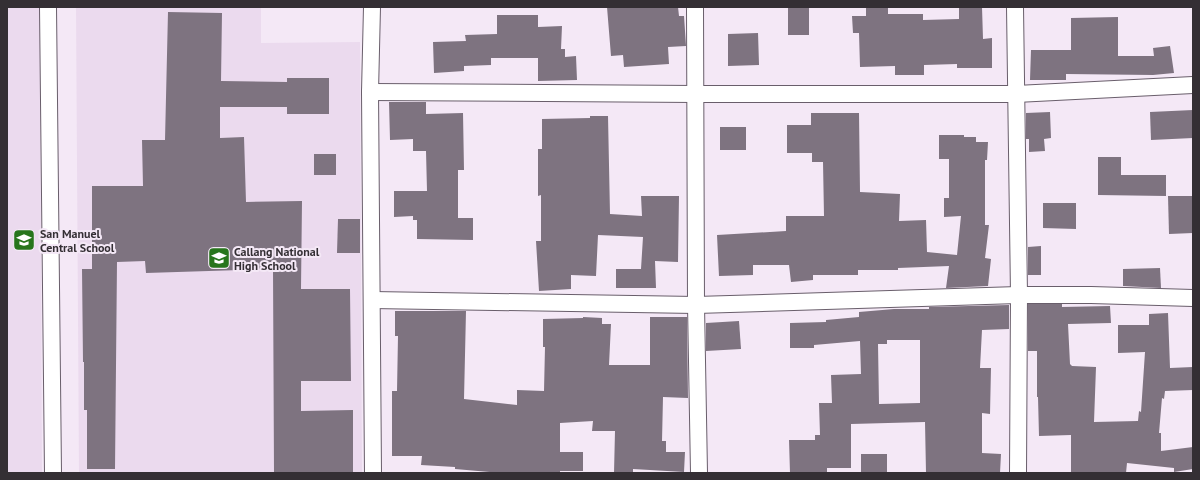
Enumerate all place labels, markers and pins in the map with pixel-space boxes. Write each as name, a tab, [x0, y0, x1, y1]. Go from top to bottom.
place label: San Manuel Central School	[40, 226, 115, 255]
school or university icon: San Manuel Central School	[11, 227, 37, 253]
place label: Callang National High School	[234, 244, 320, 273]
school or university icon: Callang National High School	[206, 245, 232, 271]

